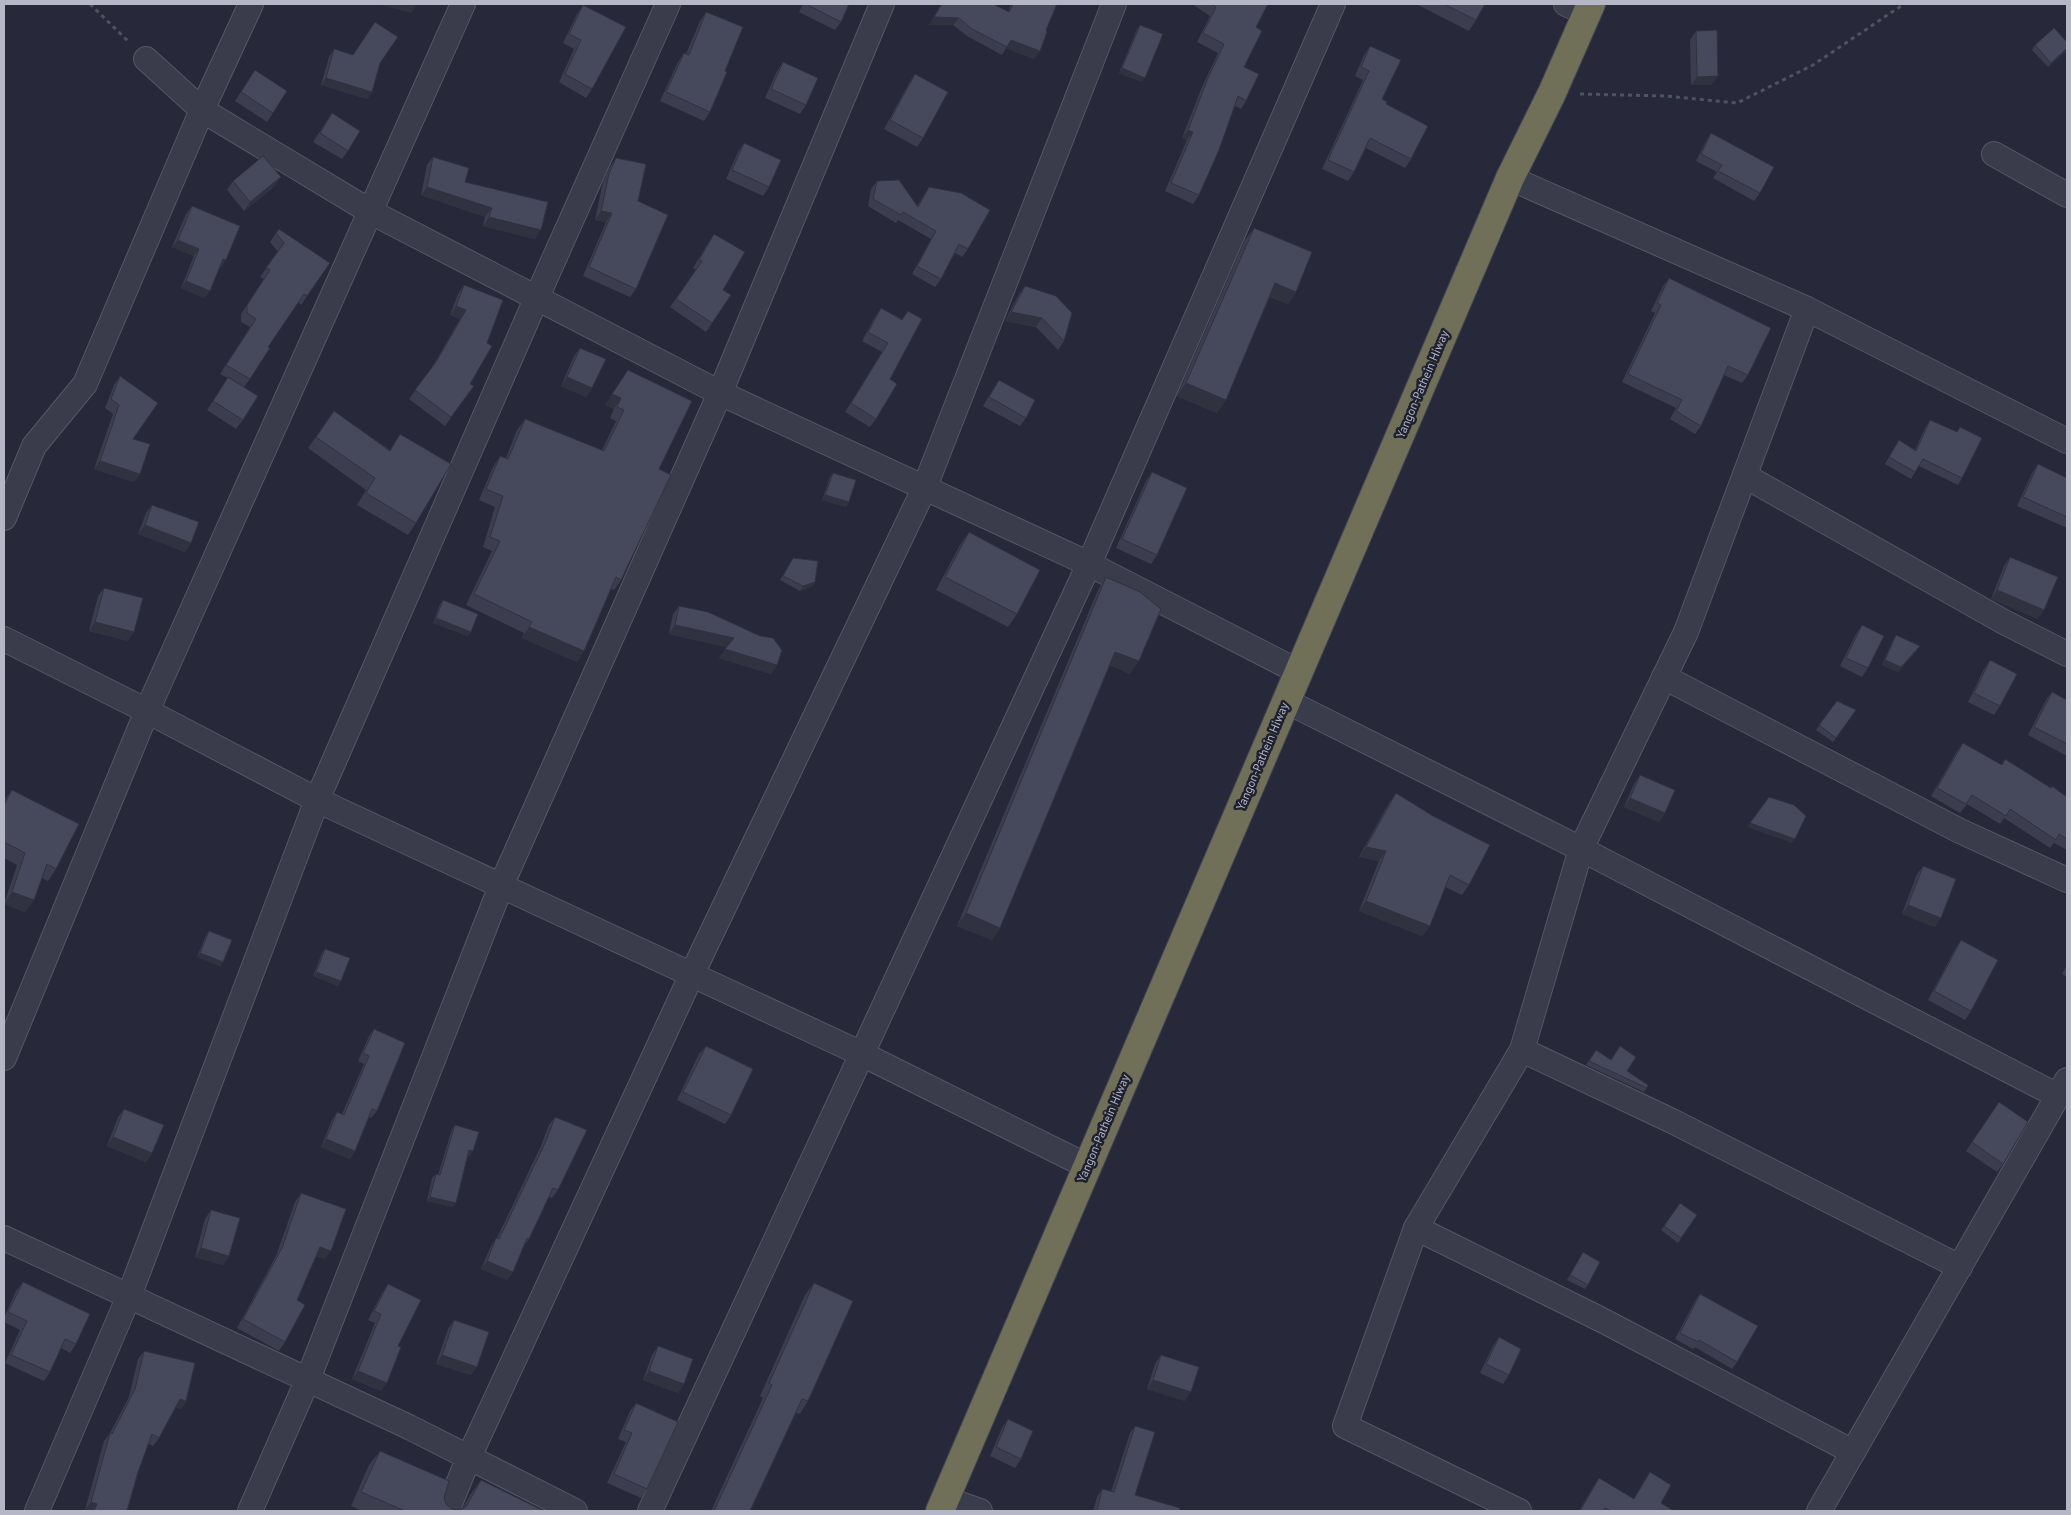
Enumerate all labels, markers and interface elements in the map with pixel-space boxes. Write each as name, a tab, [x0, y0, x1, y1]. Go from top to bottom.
street label: Yangon-Pathein Hiway	[1392, 327, 1452, 440]
street label: Yangon-Pathein Hiway	[1232, 699, 1292, 812]
street label: Yangon-Pathein Hiway	[1073, 1071, 1133, 1184]

